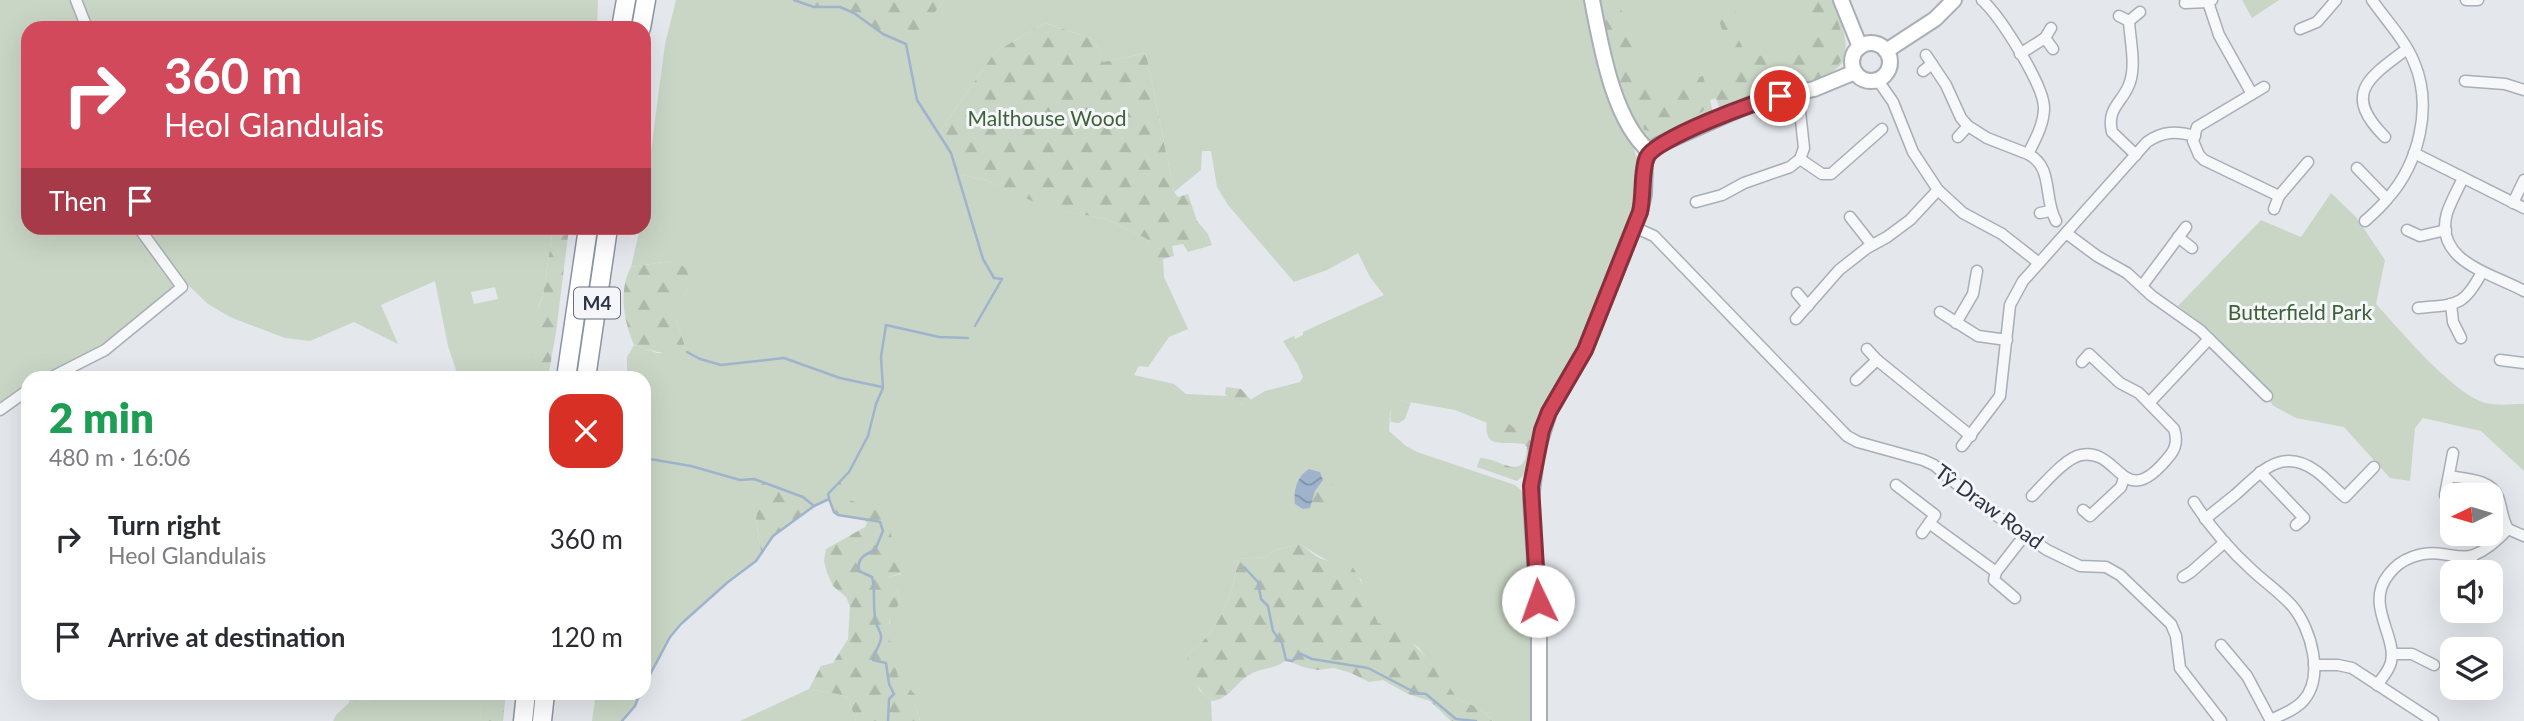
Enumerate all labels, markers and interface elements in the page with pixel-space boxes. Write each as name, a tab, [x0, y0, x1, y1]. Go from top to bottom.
text: 360 m	[164, 46, 302, 104]
icon: right	[49, 49, 140, 140]
pin	[1750, 66, 1810, 126]
icon: arrive	[1761, 77, 1799, 115]
text: Heol Glandulais	[164, 105, 384, 144]
park label: Malthouse Wood	[968, 105, 1126, 130]
icon: arrive	[121, 182, 159, 220]
text: Then	[49, 185, 107, 217]
road number: M4	[574, 288, 620, 318]
park label: Butterfield Park	[2228, 299, 2372, 324]
text: 2 min	[49, 392, 154, 442]
button: close	[549, 394, 623, 468]
text: 480 m · 16:06	[49, 443, 191, 471]
street label: Tŷ Draw Road	[1931, 458, 2049, 553]
north arrow	[2440, 483, 2502, 546]
map controls	[2440, 483, 2503, 700]
text: Turn right	[108, 509, 221, 541]
icon: right	[49, 520, 87, 558]
text: 360 m	[550, 523, 623, 555]
text: Heol Glandulais	[108, 541, 266, 569]
button: sound	[2440, 560, 2503, 623]
position arrow	[1501, 564, 1575, 638]
icon: arrive	[49, 618, 87, 656]
text: Arrive at destination	[108, 621, 345, 653]
text: 120 m	[550, 621, 623, 653]
button: layers	[2440, 637, 2503, 700]

